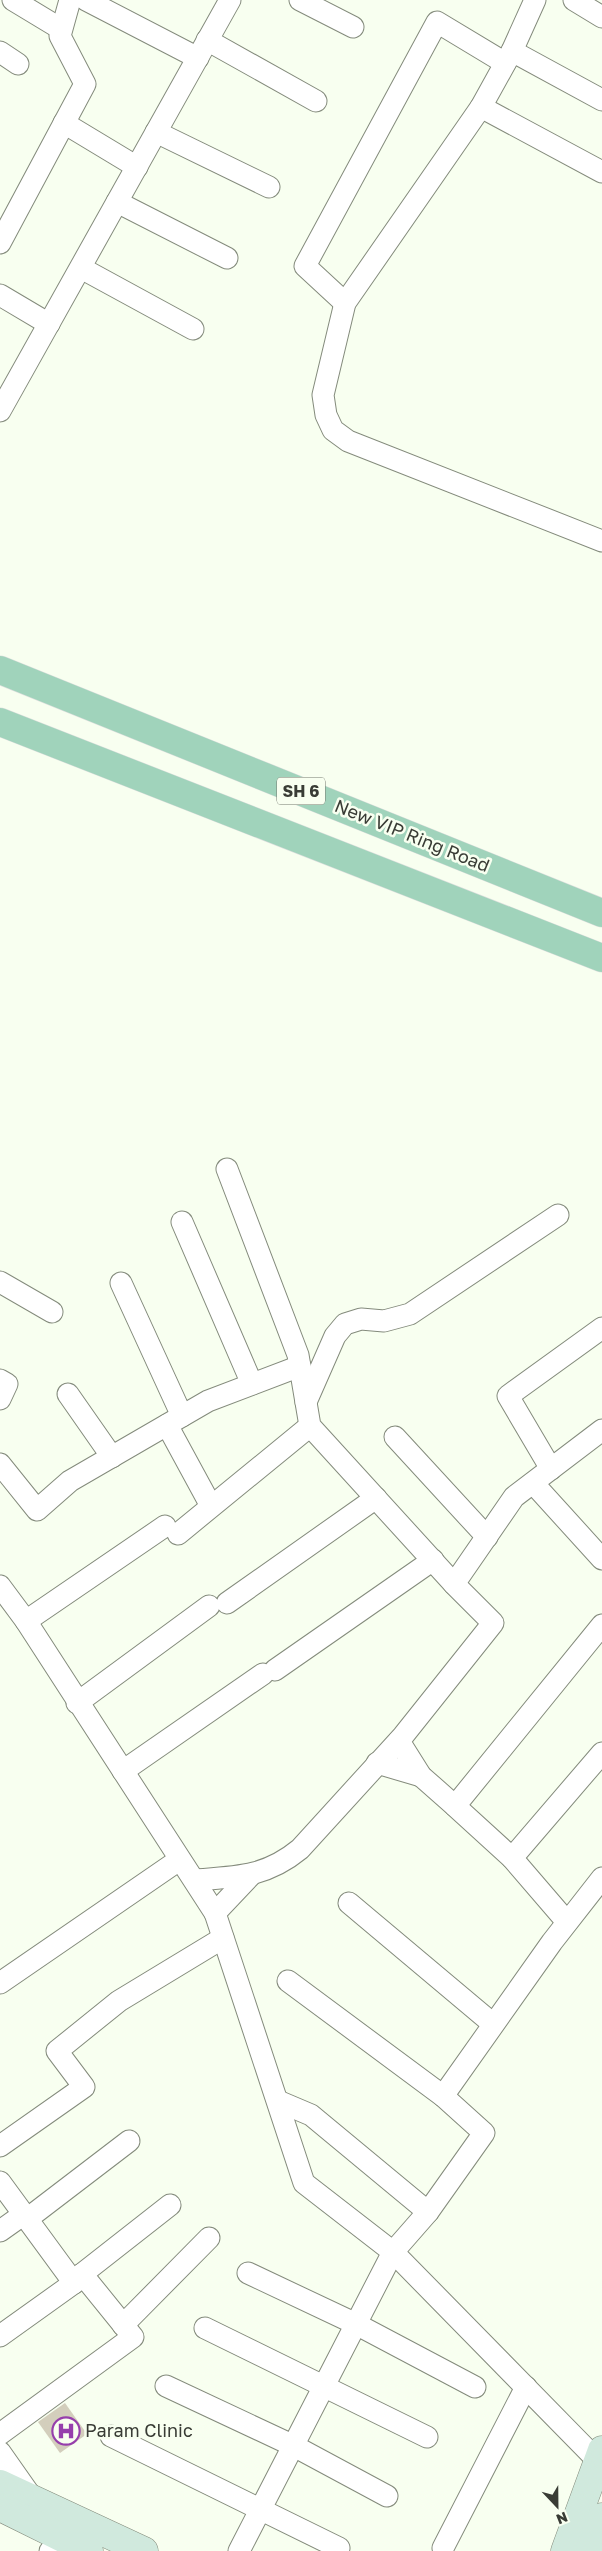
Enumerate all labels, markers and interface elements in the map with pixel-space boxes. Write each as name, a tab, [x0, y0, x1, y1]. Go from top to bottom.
road number: SH 6	[277, 778, 325, 804]
street label: New VIP Ring Road	[332, 794, 493, 876]
hospital icon: Param Clinic	[51, 2416, 81, 2446]
place label: Param Clinic	[85, 2419, 193, 2441]
north arrow	[532, 2481, 582, 2531]
text: N	[554, 2509, 570, 2528]

